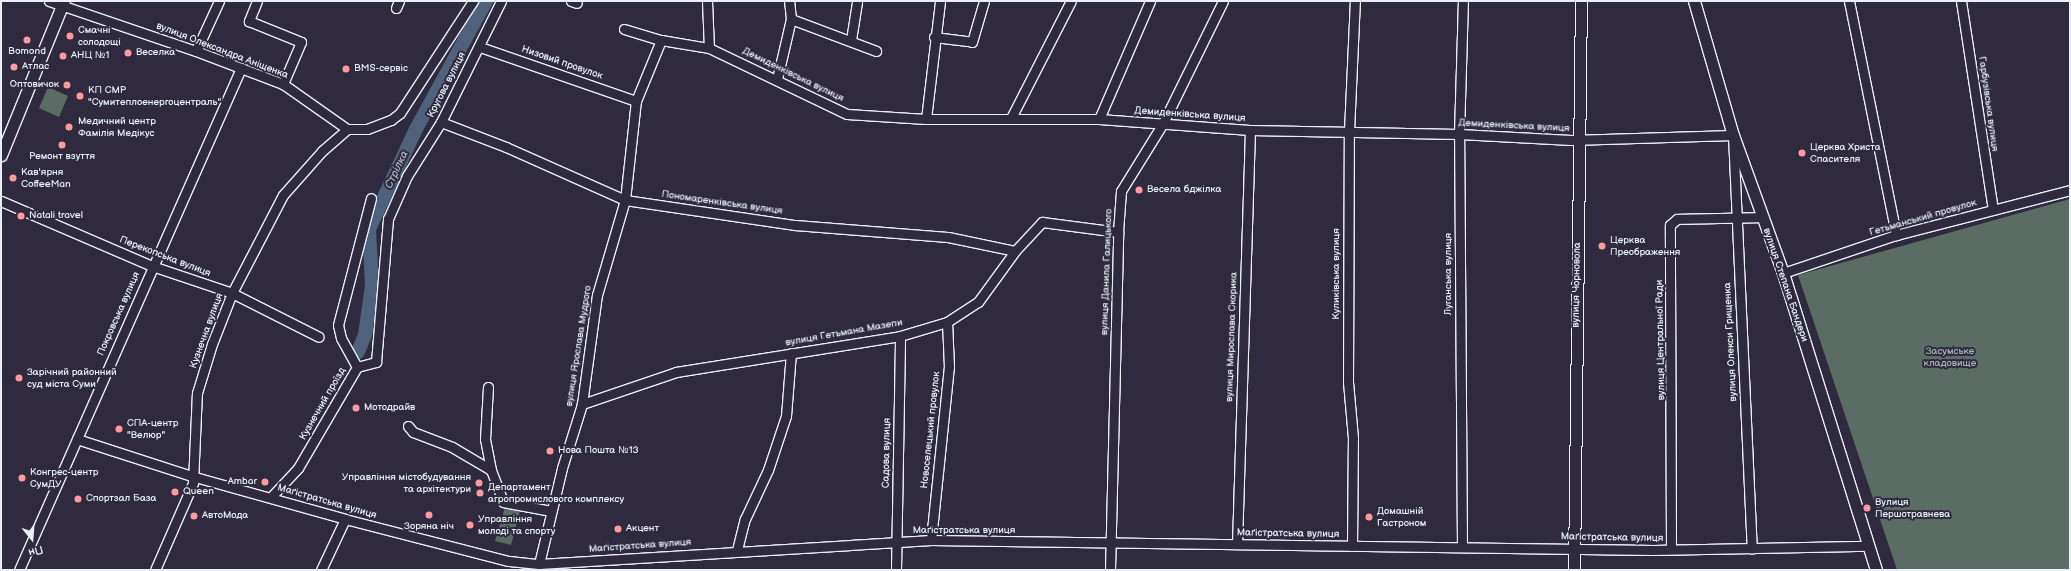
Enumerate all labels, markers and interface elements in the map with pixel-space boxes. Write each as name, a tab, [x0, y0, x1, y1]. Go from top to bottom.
street label: вулиця Олександра Аніщенка	[154, 20, 290, 82]
place label: Смачні солодощі	[78, 24, 121, 48]
marker: Смачні солодощі	[65, 31, 75, 41]
marker: Bomond	[22, 35, 32, 45]
street label: Низовий провулок	[520, 43, 604, 83]
street label: Демиденківська вулиця	[740, 45, 846, 105]
place label: Bomond	[8, 46, 46, 58]
place label: Веселка	[136, 47, 175, 59]
marker: Веселка	[123, 48, 133, 58]
place label: АНЦ №1	[71, 50, 109, 62]
street label: Кругова вулиця	[425, 50, 469, 120]
marker: АНЦ №1	[58, 51, 68, 61]
street label: Гарбузівська вулиця	[1975, 56, 2001, 152]
place label: Атлас	[22, 61, 49, 73]
marker: Атлас	[9, 62, 19, 72]
place label: BMS-сервіс	[354, 63, 408, 75]
marker: BMS-сервіс	[341, 64, 351, 74]
place label: Оптовичок	[10, 79, 59, 91]
marker: Оптовичок	[62, 80, 72, 90]
place label: КП СМР "Сумитеплоенергоцентраль"	[88, 84, 221, 108]
marker: КП СМР "Сумитеплоенергоцентраль"	[75, 91, 85, 101]
street label: Демиденківська вулиця	[1134, 105, 1246, 125]
place label: Медичний центр Фамілія Медікус	[78, 115, 156, 138]
street label: Демиденківська вулиця	[1458, 117, 1570, 135]
marker: Медичний центр Фамілія Медікус	[63, 121, 75, 133]
marker: Ремонт взуття	[57, 140, 67, 150]
place label: Церква Христа Спасителя	[1810, 141, 1881, 164]
marker: Церква Христа Спасителя	[1797, 148, 1807, 158]
water label: Стрілка	[383, 149, 411, 191]
place label: Ремонт взуття	[29, 151, 95, 163]
place label: Кав'ярня CoffeeMan	[21, 166, 71, 190]
marker: Кав'ярня CoffeeMan	[8, 173, 18, 183]
place label: Весела бджілка	[1147, 184, 1221, 196]
marker: Весела бджілка	[1134, 185, 1144, 195]
street label: Пономаренківська вулиця	[661, 189, 783, 217]
street label: Гетьманський провулок	[1868, 197, 1978, 239]
street label: вулиця Данила Галицького	[1099, 209, 1115, 335]
place label: Natali travel	[29, 210, 83, 222]
marker: Natali travel	[16, 211, 26, 221]
street label: вулиця Степана Бандери	[1760, 227, 1810, 343]
street label: Куликівська вулиця	[1331, 228, 1343, 320]
street label: Луганська вулиця	[1443, 233, 1455, 315]
street label: Перекопська вулиця	[118, 234, 212, 280]
place label: Церква Преображення	[1610, 234, 1680, 258]
marker: Церква Преображення	[1597, 241, 1607, 251]
street label: вулиця Чорновола	[1570, 242, 1584, 328]
street label: Покровська вулиця	[95, 270, 143, 358]
street label: вулиця Мирослава Скорика	[1224, 272, 1240, 402]
street label: вулиця Центральної Ради	[1654, 280, 1668, 400]
street label: вулиця Олекси Грищенка	[1722, 282, 1740, 402]
street label: вулиця Ярослава Мудрого	[564, 285, 594, 407]
street label: Кузнечна вулиця	[188, 292, 226, 370]
street label: вулиця Гетьмана Мазепи	[784, 317, 904, 349]
park label: Засумське кладовище	[1924, 345, 1976, 368]
place label: Зарічний районний суд міста Суми	[27, 366, 117, 390]
street label: Кузнечний проїзд	[297, 366, 349, 442]
street label: Новоселецький провулок	[919, 371, 943, 489]
marker: Зарічний районний суд міста Суми	[14, 373, 24, 383]
place label: Мотодрайв	[364, 402, 415, 414]
marker: Мотодрайв	[351, 403, 361, 413]
place label: СПА-центр "Велюр"	[127, 417, 178, 440]
street label: Садова вулиця	[880, 418, 894, 488]
marker: СПА-центр "Велюр"	[114, 424, 124, 434]
place label: Нова Пошта №13	[558, 445, 639, 457]
marker: Нова Пошта №13	[545, 446, 555, 456]
place label: Конгрес-центр СумДУ	[30, 466, 98, 490]
place label: Управління містобудування та архітектури	[342, 471, 471, 494]
marker: Конгрес-центр СумДУ	[17, 473, 27, 483]
place label: Ambar	[228, 476, 257, 488]
marker: Ambar	[260, 477, 270, 487]
marker: Управління містобудування та архітектури	[474, 478, 484, 488]
place label: Департамент агропромислового комплексу	[488, 481, 624, 504]
street label: Маґістратська вулиця	[276, 482, 378, 522]
place label: Queen	[183, 486, 214, 498]
marker: Queen	[170, 487, 180, 497]
marker: Департамент агропромислового комплексу	[475, 488, 485, 498]
place label: Спортзал База	[86, 493, 157, 505]
marker: Спортзал База	[73, 494, 83, 504]
place label: Вулиця Першотравнева	[1875, 496, 1950, 520]
marker: Вулиця Першотравнева	[1862, 503, 1872, 513]
place label: Домашній Гастроном	[1377, 505, 1426, 528]
place label: АвтоМода	[202, 510, 248, 522]
marker: Зоряна ніч	[424, 510, 434, 520]
marker: АвтоМода	[189, 511, 199, 521]
marker: Домашній Гастроном	[1364, 512, 1374, 522]
place label: Управління молоді та спорту	[478, 513, 555, 536]
north arrow	[12, 519, 52, 559]
marker: Управління молоді та спорту	[465, 520, 475, 530]
place label: Зоряна ніч	[404, 521, 454, 533]
place label: Акцент	[626, 523, 659, 535]
marker: Акцент	[613, 524, 623, 534]
street label: Маґістратська вулиця	[913, 525, 1015, 537]
street label: Маґістратська вулиця	[1237, 527, 1339, 541]
street label: Маґістратська вулиця	[1561, 531, 1663, 545]
street label: Маґістратська вулиця	[588, 536, 692, 556]
text: Пн	[27, 543, 45, 559]

